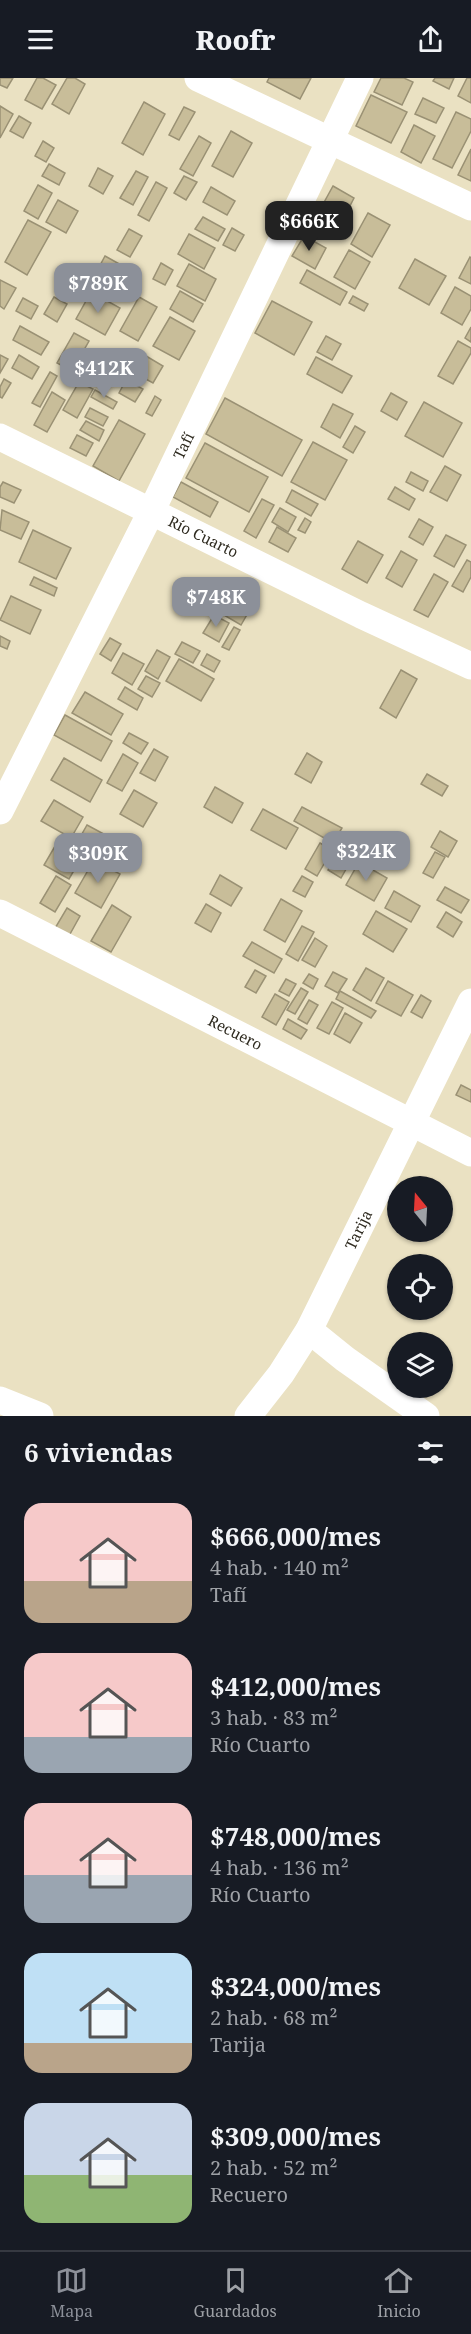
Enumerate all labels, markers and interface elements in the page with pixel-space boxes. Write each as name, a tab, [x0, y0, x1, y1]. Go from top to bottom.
text: Roofr	[196, 21, 275, 58]
icon: menu	[24, 23, 57, 56]
icon: share	[414, 23, 447, 56]
pin: $666K	[267, 201, 351, 252]
text: $666K	[279, 207, 339, 234]
pin: $789K	[56, 263, 140, 314]
text: $789K	[68, 269, 128, 296]
pin: $412K	[62, 348, 146, 399]
text: $412K	[74, 354, 134, 381]
street label: Tafí	[168, 429, 198, 462]
street label: Río Cuarto	[165, 511, 242, 562]
pin: $748K	[174, 577, 258, 628]
text: $748K	[186, 583, 246, 610]
pin: $324K	[324, 831, 408, 882]
pin: $309K	[56, 833, 140, 884]
text: $324K	[336, 837, 396, 864]
text: $309K	[68, 839, 128, 866]
street label: Recuero	[205, 1010, 266, 1054]
north arrow	[387, 1176, 453, 1242]
map controls	[387, 1176, 453, 1398]
street label: Tarija	[340, 1206, 376, 1253]
button: locate	[387, 1254, 453, 1320]
button: layers	[387, 1332, 453, 1398]
text: 6 viviendas	[24, 1434, 172, 1470]
icon: filters	[414, 1436, 447, 1469]
text: $666,000/mes	[210, 1518, 381, 1554]
icon: home	[72, 1527, 144, 1599]
text: 4 hab. · 140 m²	[210, 1554, 349, 1581]
text: Tafí	[210, 1581, 247, 1608]
text: $412,000/mes	[210, 1668, 381, 1704]
icon: home	[72, 1677, 144, 1749]
text: 3 hab. · 83 m²	[210, 1704, 337, 1731]
text: Río Cuarto	[210, 1731, 311, 1758]
text: $748,000/mes	[210, 1818, 381, 1854]
icon: home	[72, 1827, 144, 1899]
text: 4 hab. · 136 m²	[210, 1854, 349, 1881]
text: Río Cuarto	[210, 1881, 311, 1908]
text: $324,000/mes	[210, 1968, 381, 2004]
icon: home	[72, 1977, 144, 2049]
text: 2 hab. · 68 m²	[210, 2004, 337, 2031]
text: Tarija	[210, 2031, 266, 2058]
text: $309,000/mes	[210, 2118, 381, 2154]
icon: home	[72, 2127, 144, 2199]
text: 2 hab. · 52 m²	[210, 2154, 337, 2181]
text: Recuero	[210, 2181, 288, 2208]
tab: Mapa	[50, 2264, 93, 2322]
tab: Guardados	[194, 2264, 277, 2322]
tab: Inicio	[377, 2264, 421, 2322]

